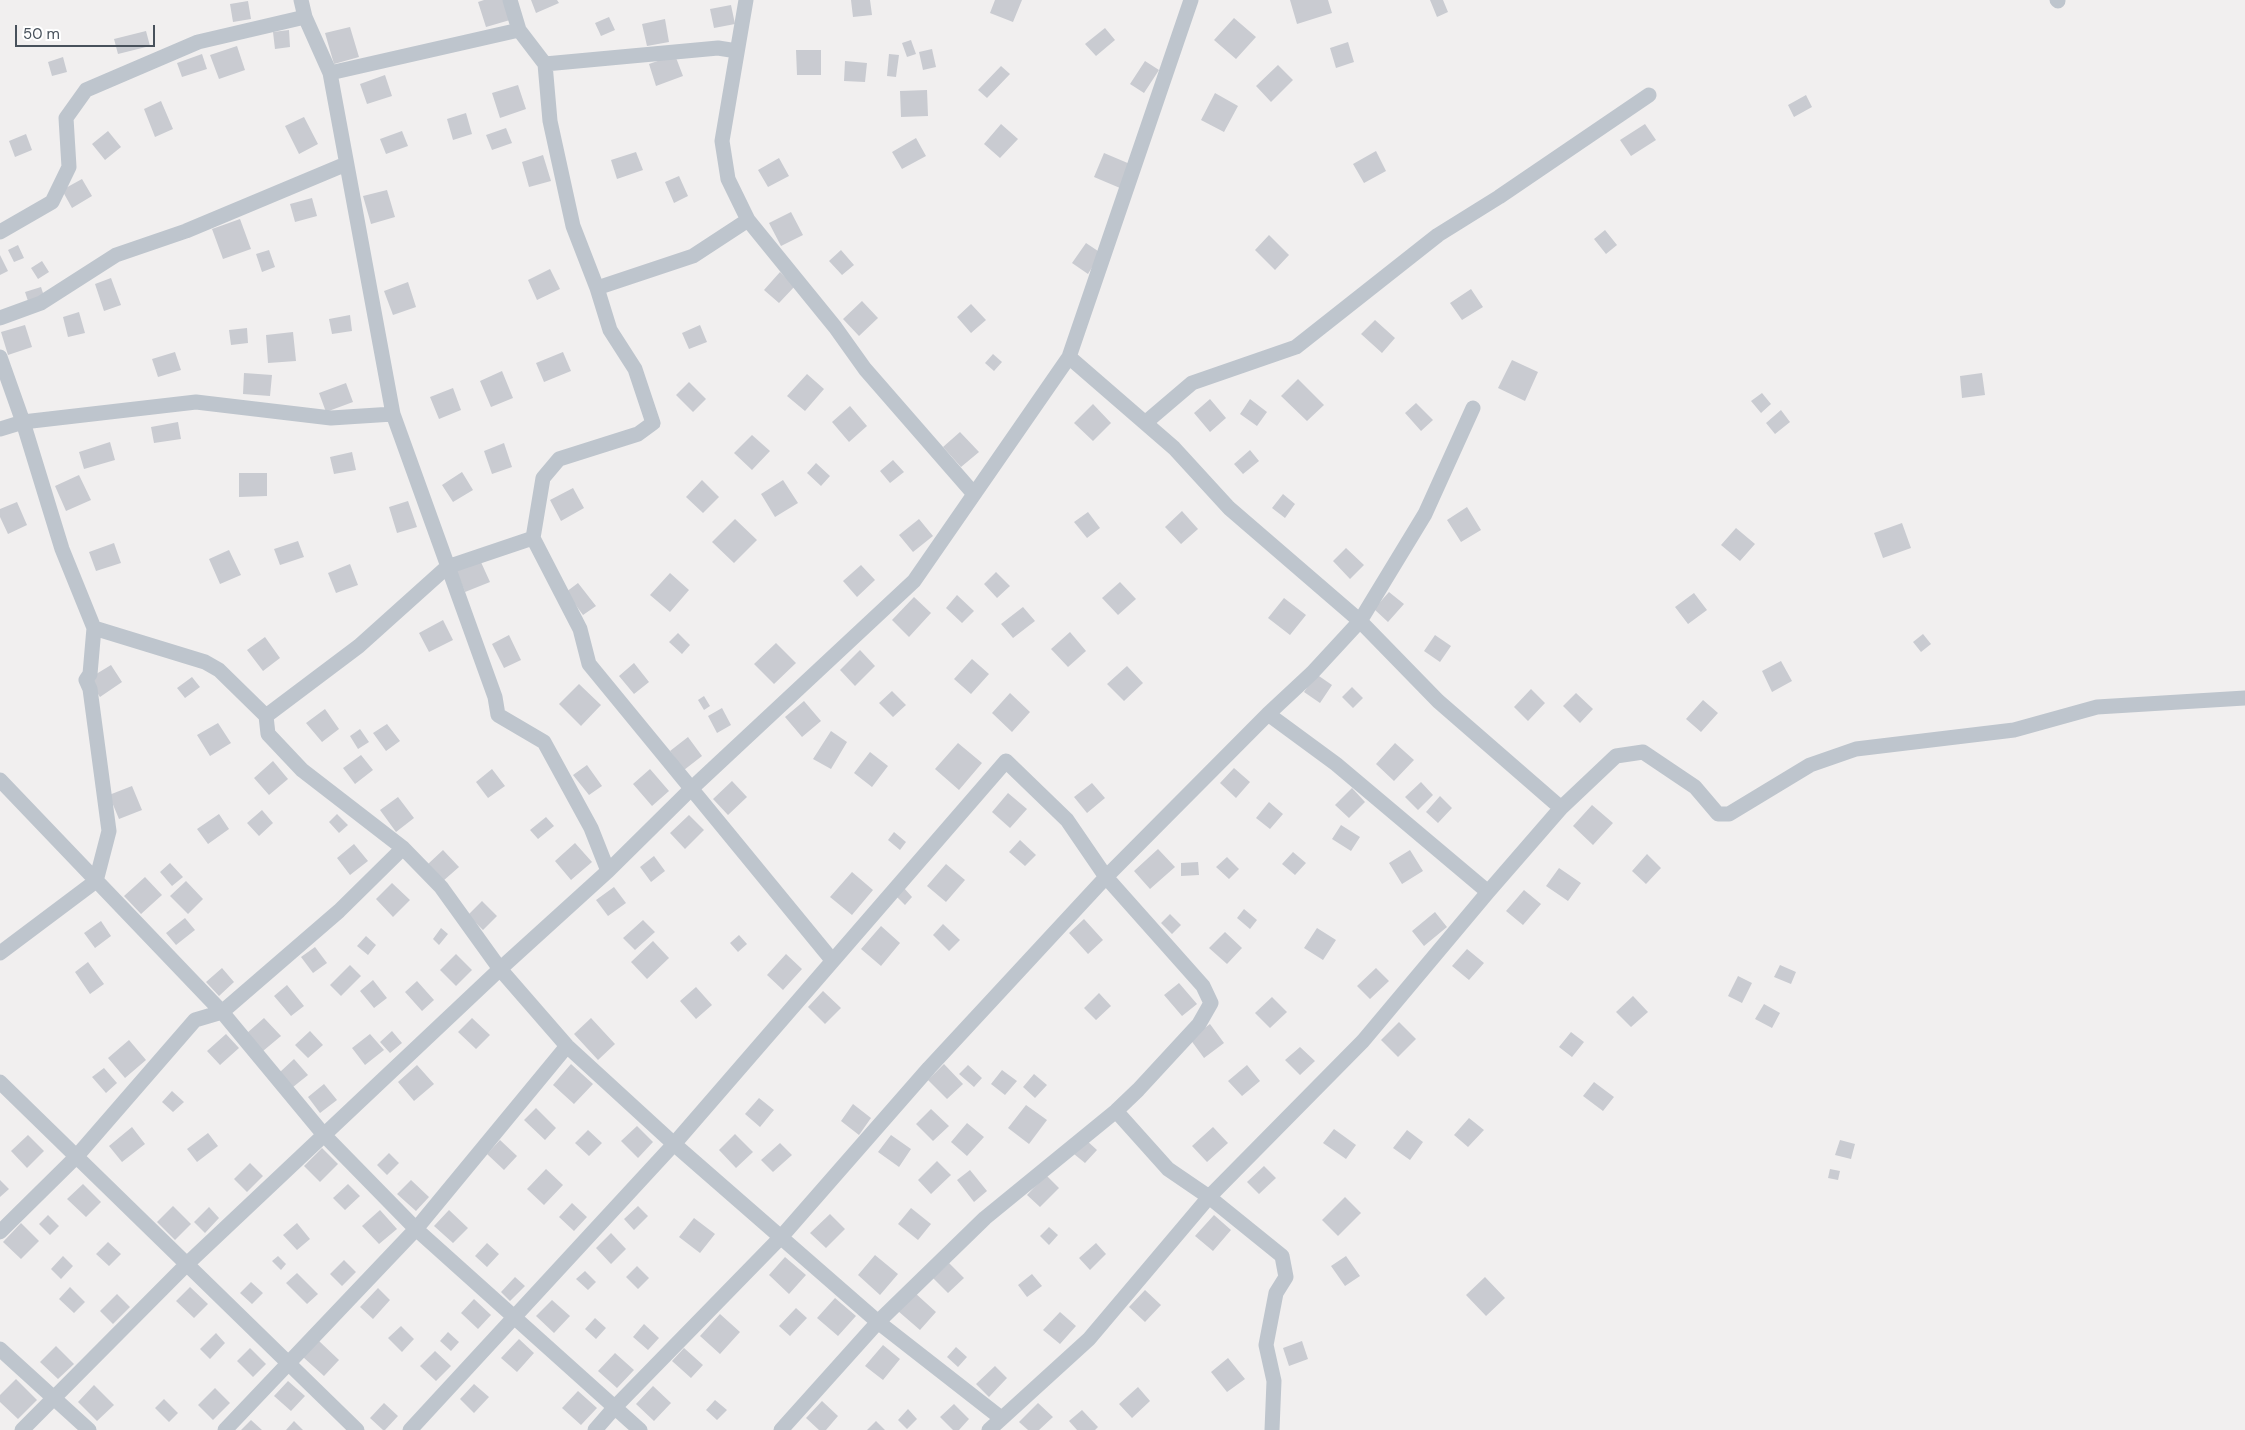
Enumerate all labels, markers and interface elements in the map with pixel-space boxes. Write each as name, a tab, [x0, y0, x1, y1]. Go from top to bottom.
scale bar	[18, 15, 158, 47]
text: 50 m	[23, 24, 60, 44]

